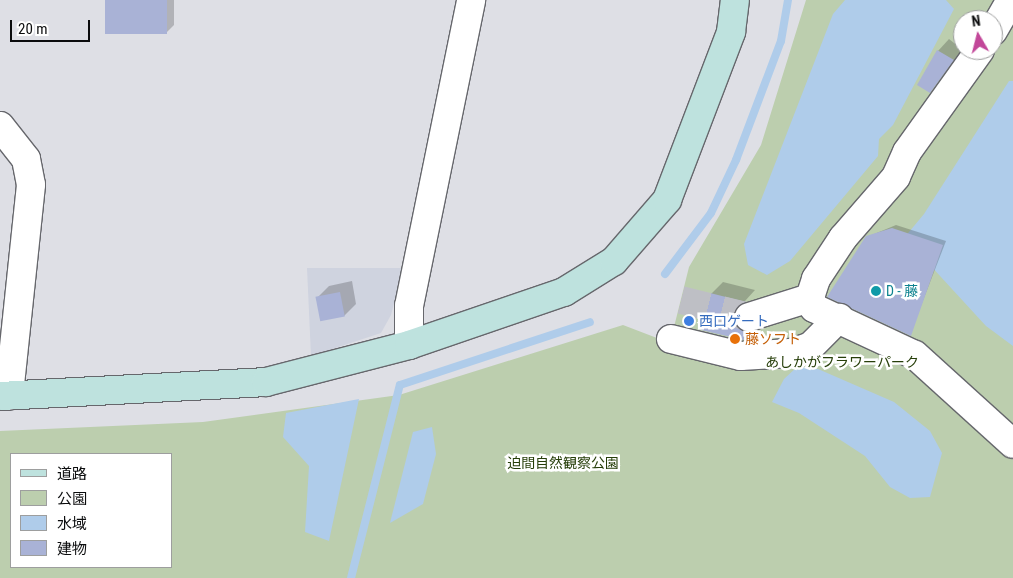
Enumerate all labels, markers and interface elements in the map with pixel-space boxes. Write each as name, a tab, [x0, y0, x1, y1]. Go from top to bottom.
scale bar	[12, 10, 92, 42]
north arrow	[953, 10, 1003, 60]
text: N	[971, 13, 981, 30]
text: 20 m	[18, 20, 48, 38]
place label: D - 藤	[886, 283, 918, 299]
marker: D - 藤	[870, 285, 882, 297]
place label: 西口ゲート	[699, 313, 769, 329]
marker: 西口ゲート	[683, 315, 695, 327]
place label: 藤ソフト	[745, 331, 801, 347]
marker: 藤ソフト	[729, 333, 741, 345]
park label: あしかがフラワーパーク	[765, 354, 919, 370]
legend	[10, 453, 172, 568]
park label: 迫間自然観察公園	[507, 455, 619, 471]
text: 道路	[57, 465, 87, 483]
text: 公園	[57, 490, 87, 508]
text: 水域	[57, 515, 87, 533]
text: 建物	[57, 540, 87, 558]

